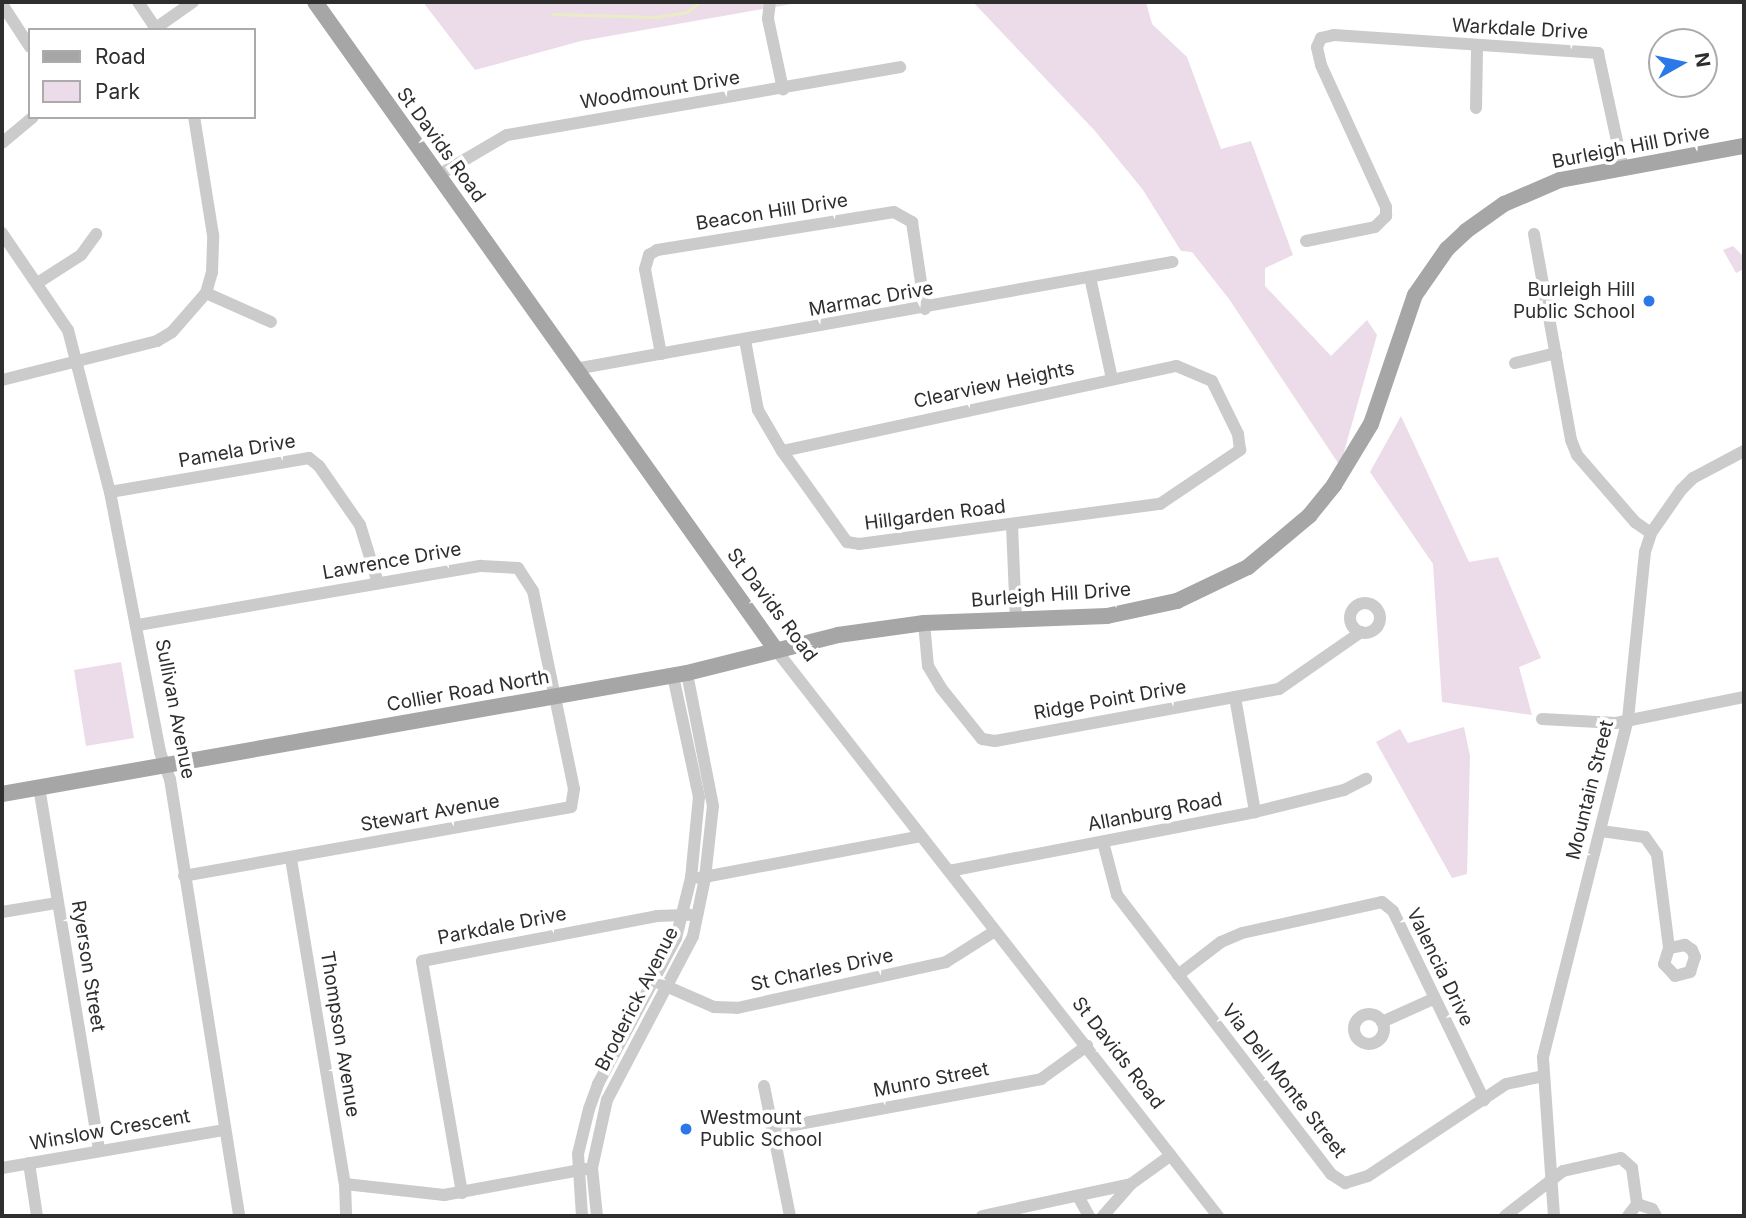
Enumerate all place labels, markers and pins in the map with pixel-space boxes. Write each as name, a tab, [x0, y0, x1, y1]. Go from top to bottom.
place label: Burleigh Hill Public School	[1513, 279, 1635, 323]
marker: Burleigh Hill Public School	[1641, 293, 1657, 309]
place label: Westmount Public School	[700, 1107, 822, 1151]
marker: Westmount Public School	[678, 1121, 694, 1137]

